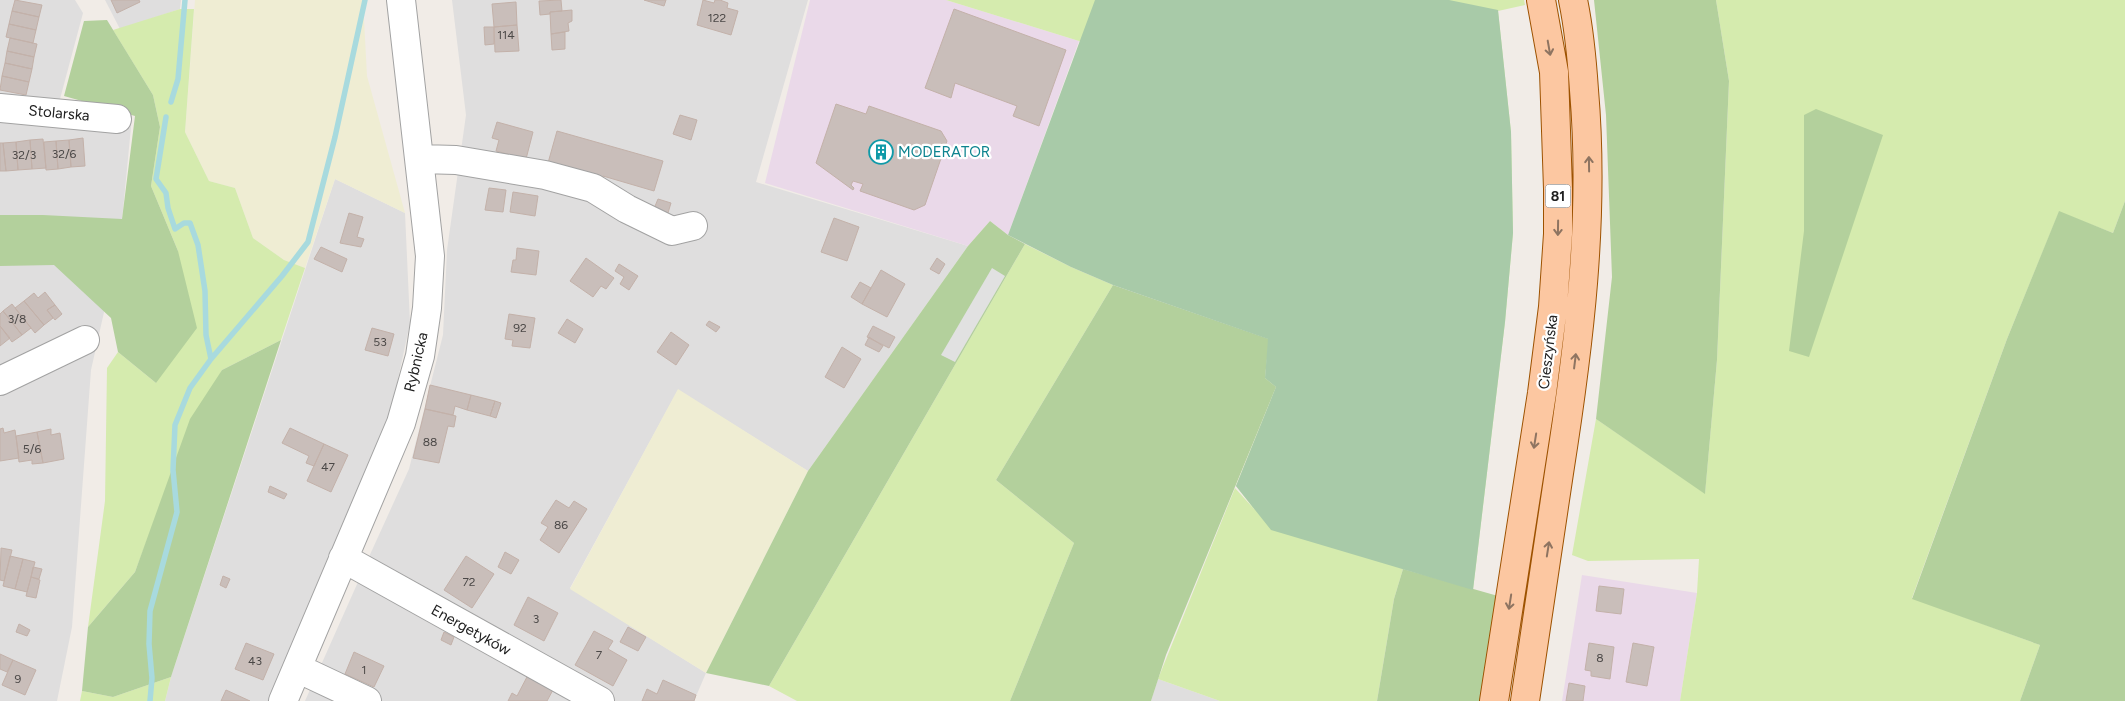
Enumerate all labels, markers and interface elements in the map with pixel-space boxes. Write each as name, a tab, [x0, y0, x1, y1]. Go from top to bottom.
house number: 122	[708, 11, 726, 25]
house number: 114	[497, 28, 515, 42]
one-way arrow	[1545, 40, 1555, 56]
street label: Stolarska	[28, 101, 90, 125]
building icon: MODERATOR	[868, 139, 894, 165]
place label: MODERATOR	[898, 143, 990, 161]
house number: 32/6	[52, 147, 77, 161]
house number: 32/3	[12, 148, 36, 162]
one-way arrow	[1584, 156, 1594, 172]
road number: 81	[1546, 185, 1570, 208]
one-way arrow	[1553, 219, 1563, 235]
house number: 3/8	[8, 312, 26, 326]
street label: Cieszyńska	[1535, 314, 1561, 390]
house number: 92	[513, 321, 527, 335]
street label: Rybnicka	[400, 330, 432, 394]
house number: 53	[373, 335, 387, 349]
one-way arrow	[1570, 353, 1580, 369]
one-way arrow	[1529, 433, 1539, 449]
house number: 88	[423, 435, 437, 449]
house number: 5/6	[23, 442, 41, 456]
house number: 47	[321, 460, 335, 474]
house number: 86	[554, 518, 568, 532]
one-way arrow	[1543, 541, 1553, 557]
house number: 72	[462, 575, 476, 589]
one-way arrow	[1504, 593, 1514, 609]
street label: Energetyków	[428, 601, 514, 659]
house number: 3	[533, 612, 539, 626]
house number: 7	[596, 648, 603, 662]
house number: 8	[1596, 651, 1604, 665]
house number: 43	[248, 654, 262, 668]
house number: 1	[362, 663, 366, 677]
house number: 9	[15, 672, 22, 686]

